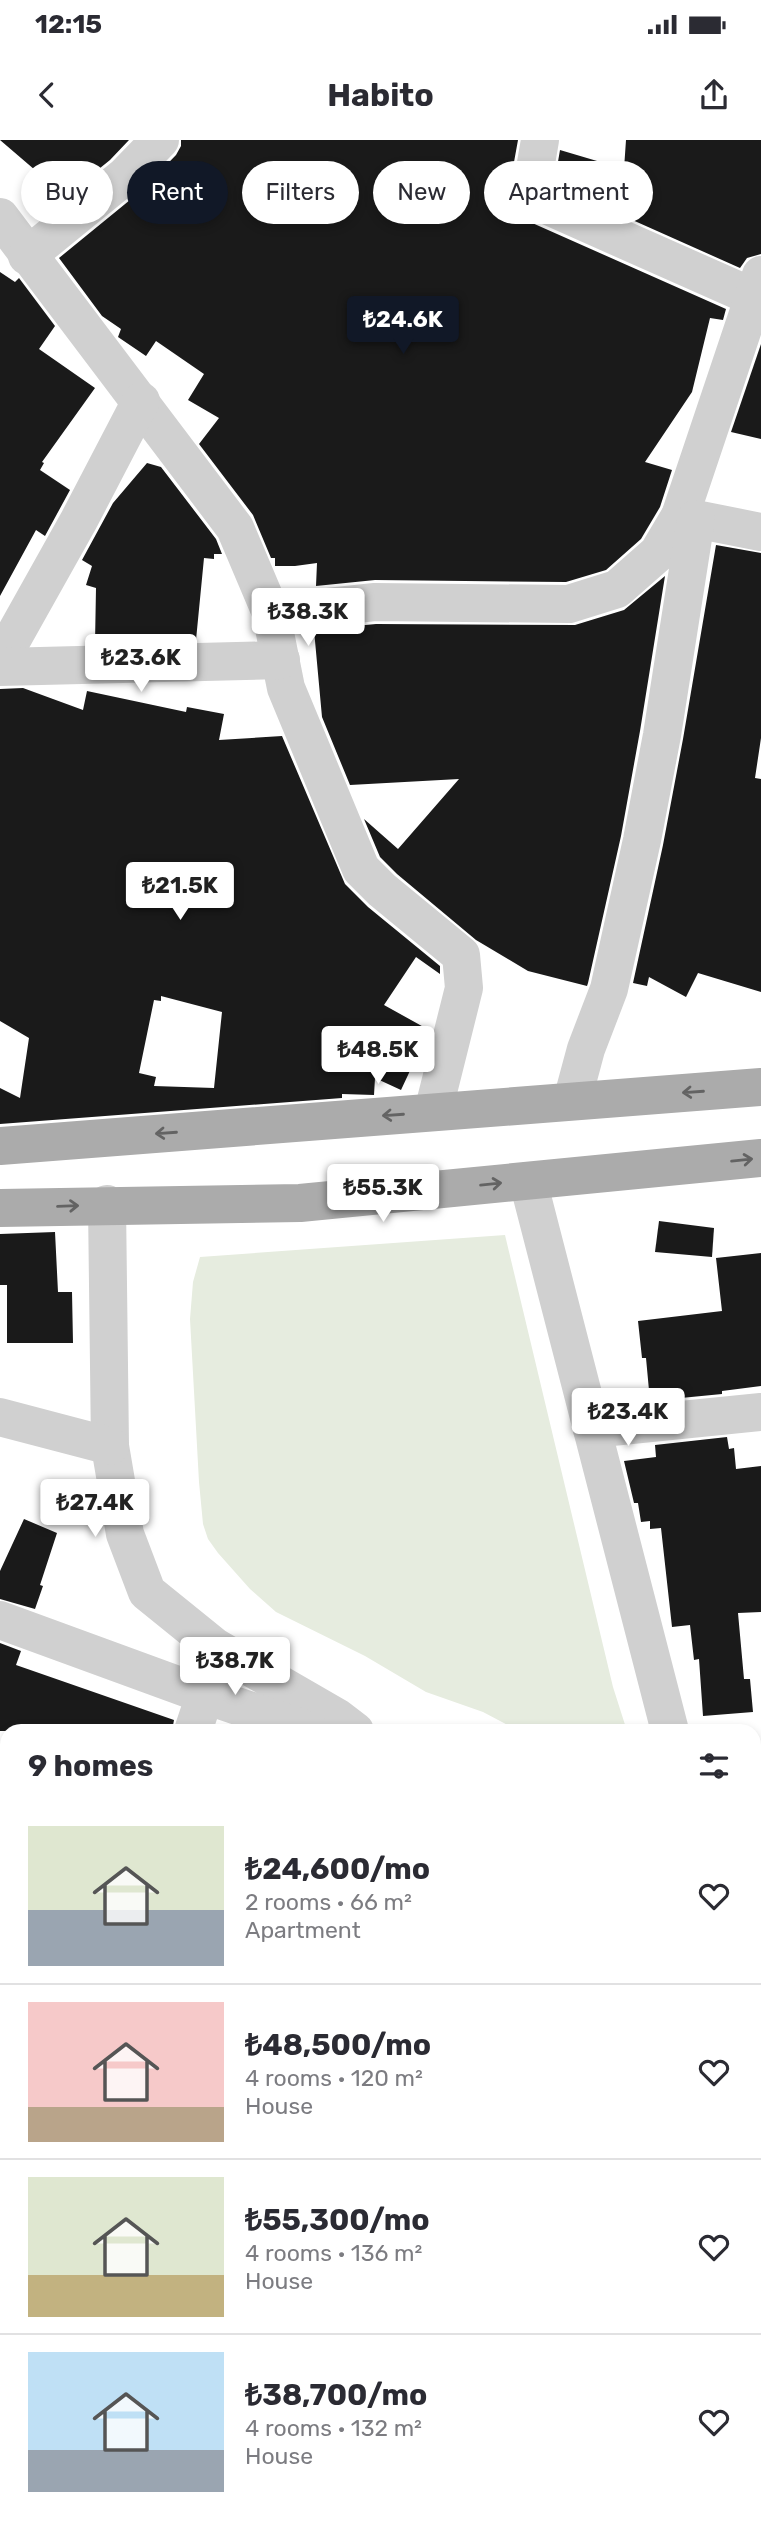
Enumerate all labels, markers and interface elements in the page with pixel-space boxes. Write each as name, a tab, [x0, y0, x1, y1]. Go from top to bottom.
text: 12:15	[35, 9, 102, 40]
icon: back	[28, 76, 66, 114]
text: Habito	[327, 76, 434, 114]
icon: share	[695, 76, 733, 114]
chip: Buy	[21, 161, 113, 224]
chip: Rent	[127, 161, 228, 224]
chip: Filters	[242, 161, 359, 224]
chip: New	[373, 161, 470, 224]
chip: Apartment	[484, 161, 653, 224]
pin: ₺24.6K	[346, 296, 460, 356]
text: ₺24.6K	[363, 305, 443, 333]
pin: ₺38.3K	[251, 588, 365, 648]
text: ₺38.3K	[268, 597, 348, 625]
pin: ₺23.6K	[84, 634, 198, 694]
text: ₺23.6K	[101, 643, 181, 671]
pin: ₺21.5K	[123, 862, 237, 922]
text: ₺21.5K	[142, 871, 218, 899]
pin: ₺48.5K	[321, 1026, 435, 1086]
text: ₺48.5K	[338, 1035, 418, 1063]
one-way arrow	[682, 1086, 705, 1099]
one-way arrow	[382, 1109, 405, 1122]
one-way arrow	[155, 1127, 178, 1140]
one-way arrow	[730, 1153, 752, 1166]
pin: ₺55.3K	[326, 1164, 440, 1224]
text: ₺55.3K	[343, 1173, 423, 1201]
one-way arrow	[479, 1177, 502, 1190]
one-way arrow	[56, 1199, 79, 1212]
pin: ₺23.4K	[571, 1388, 685, 1448]
text: ₺23.4K	[588, 1397, 668, 1425]
pin: ₺27.4K	[38, 1480, 152, 1539]
text: ₺27.4K	[56, 1488, 134, 1516]
pin: ₺38.7K	[178, 1638, 292, 1697]
text: ₺38.7K	[196, 1646, 274, 1674]
icon: filters	[695, 1747, 733, 1785]
text: 9 homes	[28, 1748, 153, 1784]
text: ₺24,600/mo	[245, 1851, 430, 1887]
icon: home	[84, 1854, 168, 1938]
icon: heart	[695, 1877, 733, 1915]
text: 2 rooms · 66 m²	[245, 1888, 412, 1916]
text: Apartment	[245, 1916, 361, 1944]
text: ₺48,500/mo	[245, 2027, 431, 2063]
icon: home	[84, 2030, 168, 2114]
icon: heart	[695, 2053, 733, 2091]
text: 4 rooms · 120 m²	[245, 2064, 423, 2092]
text: House	[245, 2092, 313, 2120]
text: ₺55,300/mo	[245, 2202, 430, 2238]
icon: home	[84, 2205, 168, 2289]
icon: heart	[695, 2228, 733, 2266]
text: 4 rooms · 136 m²	[245, 2239, 422, 2267]
text: House	[245, 2267, 313, 2295]
text: ₺38,700/mo	[245, 2377, 427, 2413]
icon: home	[84, 2380, 168, 2464]
icon: heart	[695, 2403, 733, 2441]
text: 4 rooms · 132 m²	[245, 2414, 422, 2442]
text: House	[245, 2442, 313, 2470]

